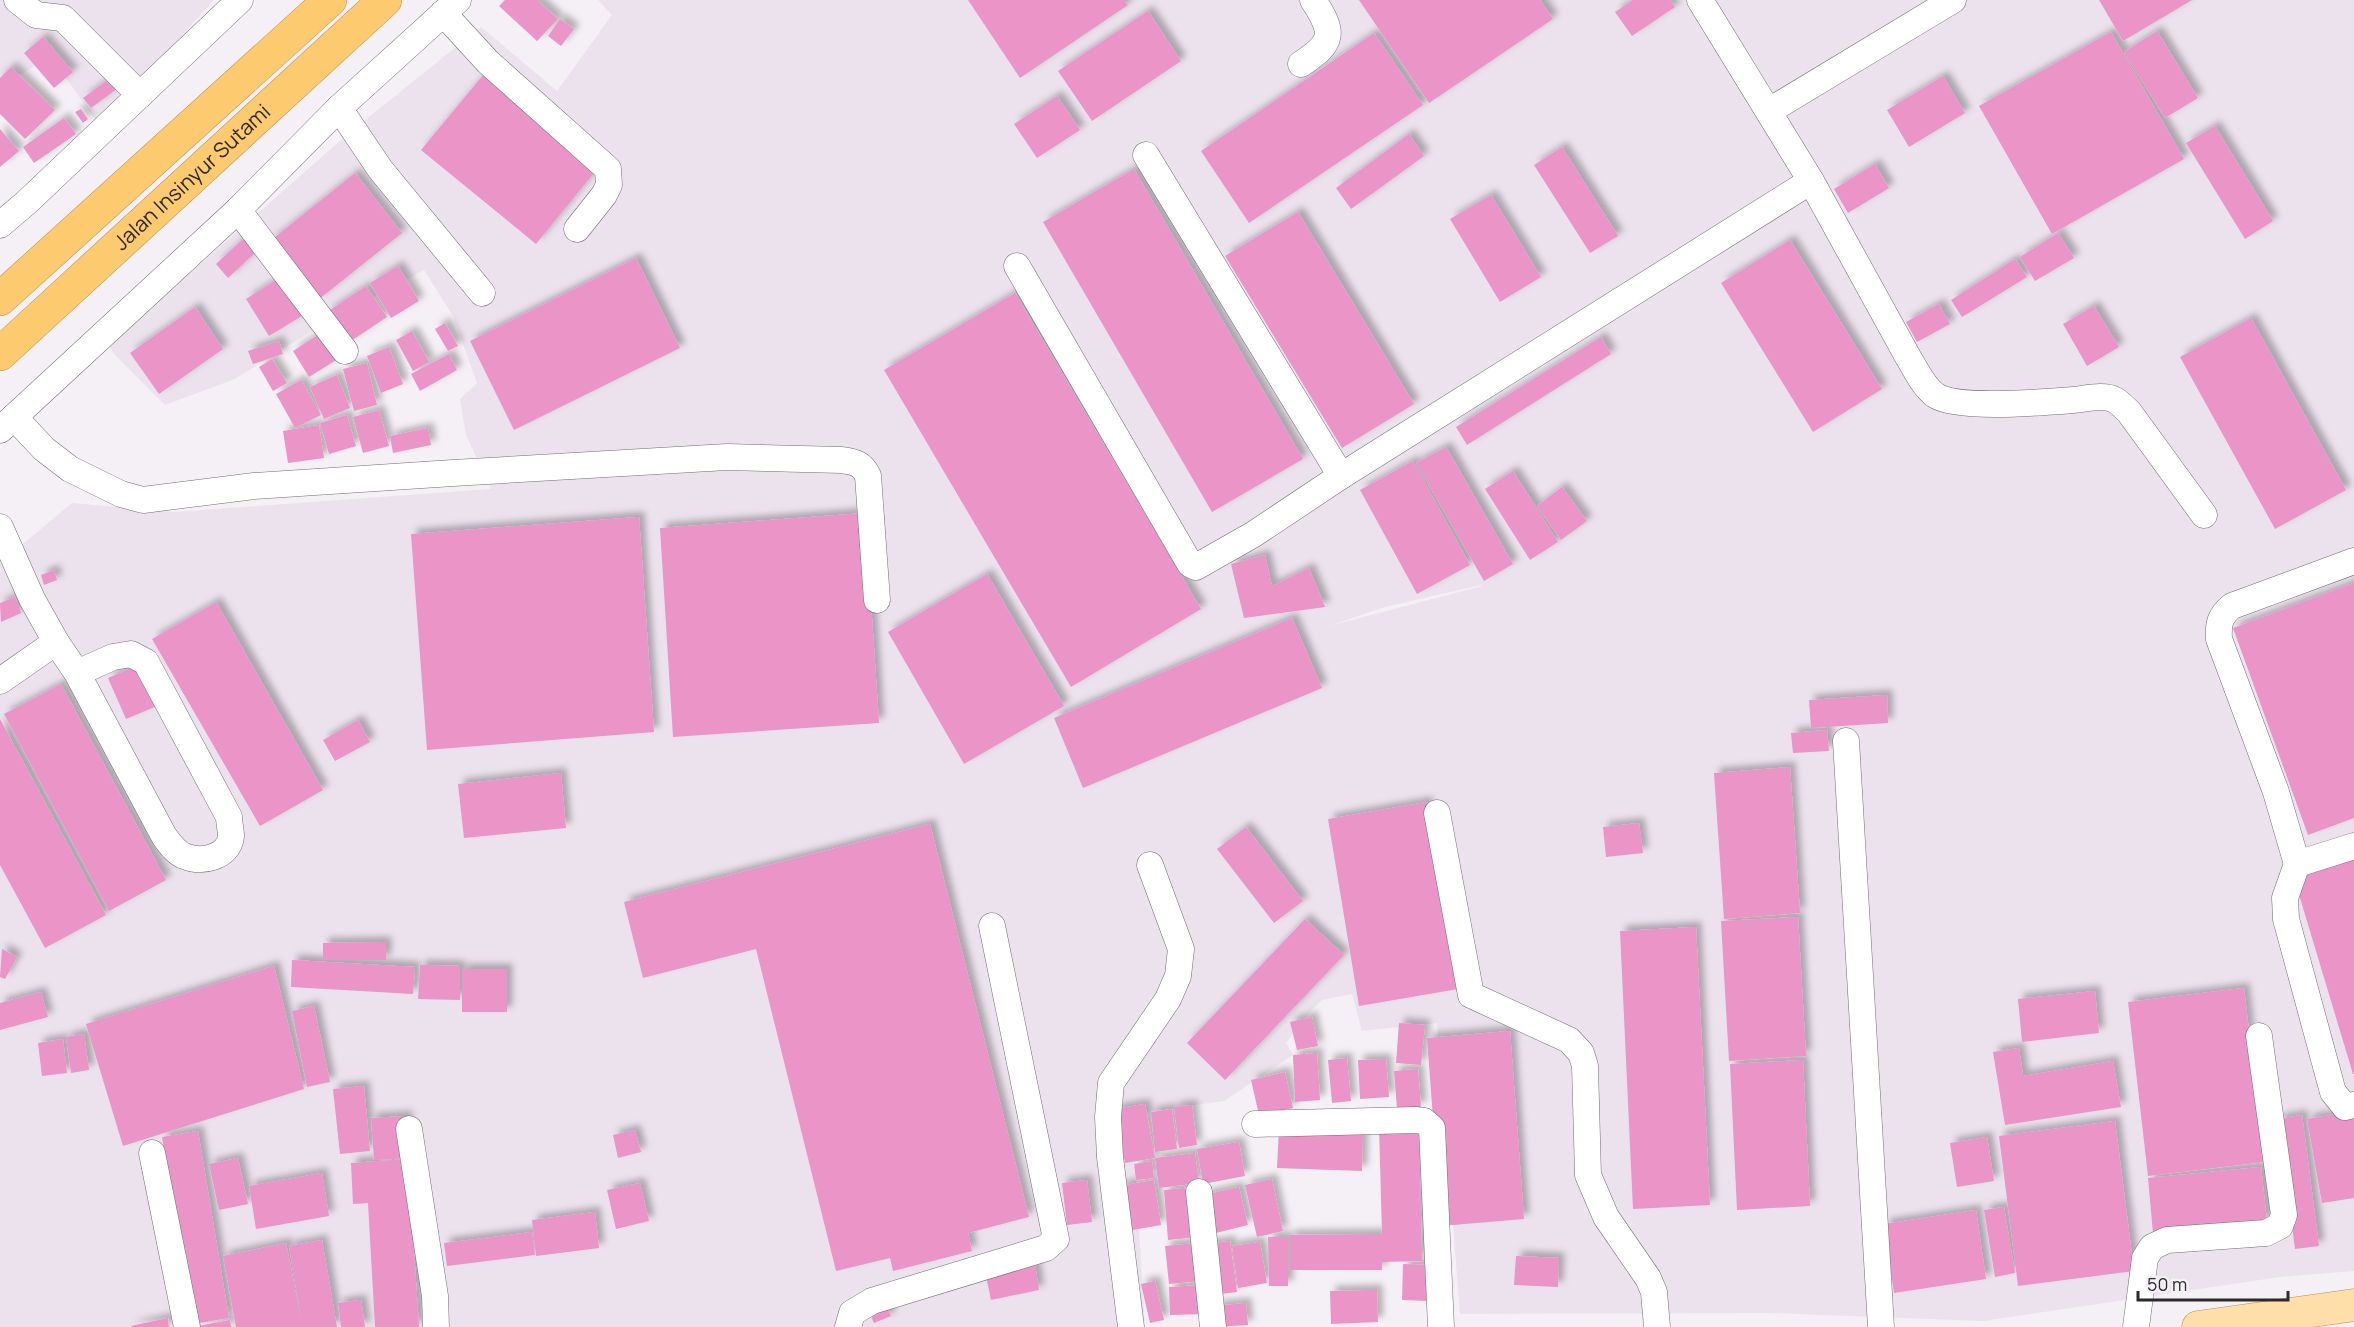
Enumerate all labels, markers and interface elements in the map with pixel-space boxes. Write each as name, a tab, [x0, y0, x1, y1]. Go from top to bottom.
street label: Jalan Insinyur Sutami	[107, 97, 276, 256]
scale bar	[2138, 1264, 2288, 1302]
text: 50 m	[2147, 1272, 2187, 1296]

